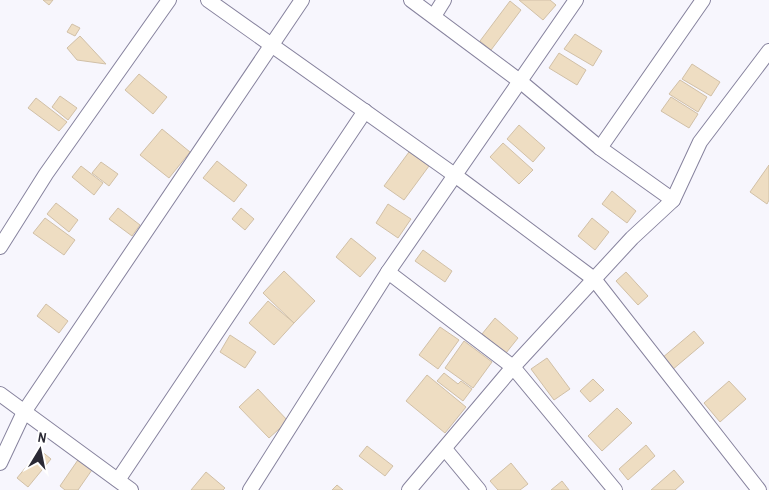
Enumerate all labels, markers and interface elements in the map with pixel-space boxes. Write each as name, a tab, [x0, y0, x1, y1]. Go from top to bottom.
north arrow	[15, 425, 65, 475]
text: N	[37, 428, 48, 447]

